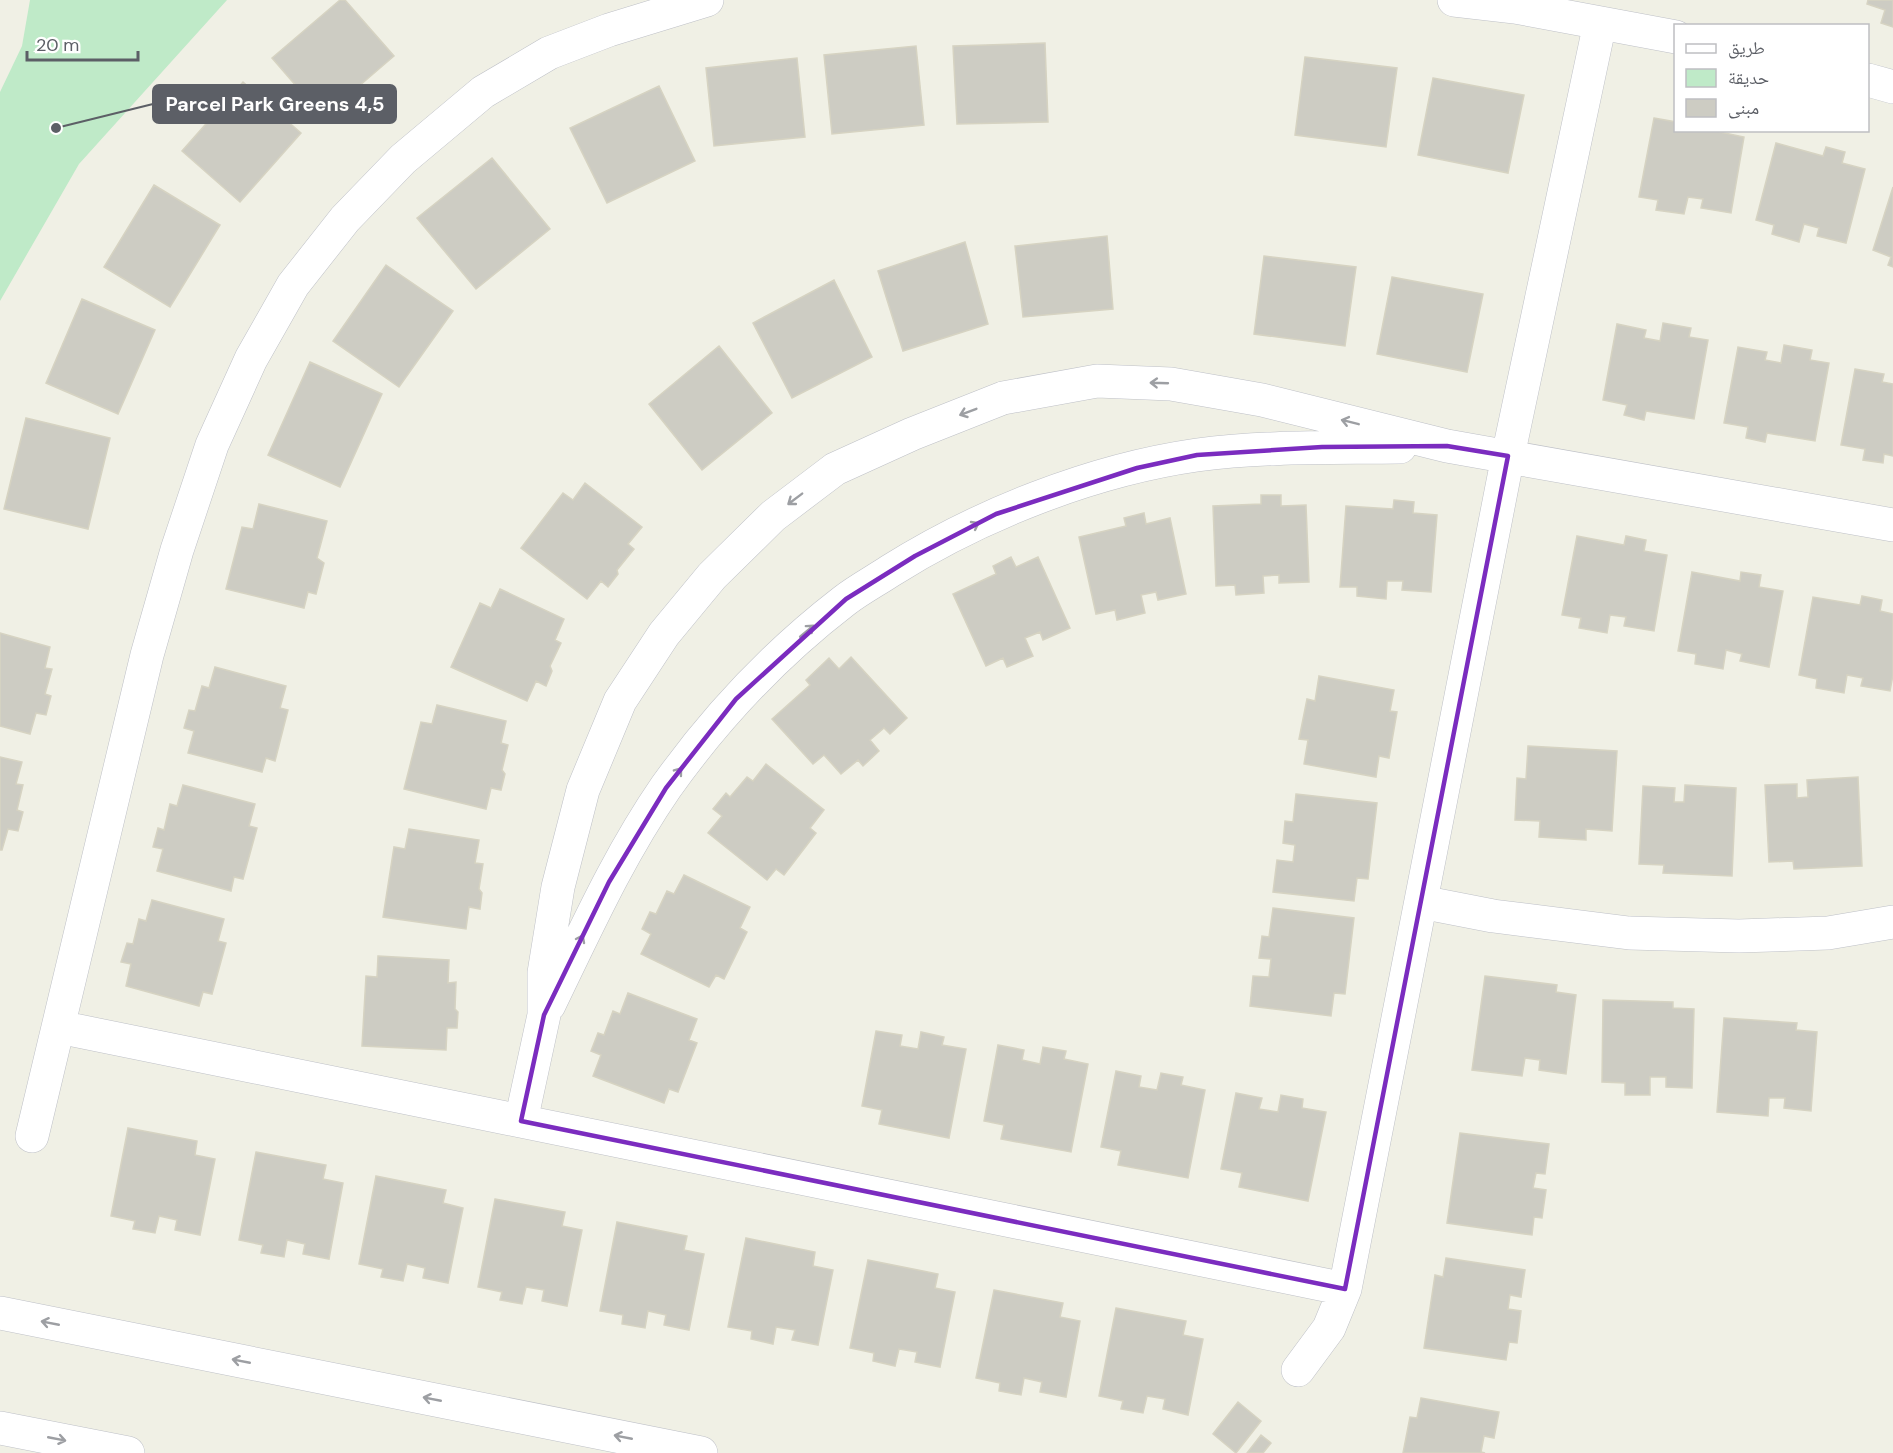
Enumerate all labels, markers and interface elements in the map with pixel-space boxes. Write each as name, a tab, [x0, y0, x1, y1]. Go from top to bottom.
scale bar	[27, 24, 138, 62]
legend	[1674, 24, 1869, 132]
text: 20 m	[36, 33, 79, 57]
text: طريق	[1728, 36, 1765, 60]
text: حديقة	[1728, 66, 1769, 90]
callout: Parcel Park Greens 4,5	[153, 85, 396, 123]
text: Parcel Park Greens 4,5	[165, 91, 385, 117]
text: مبنى	[1728, 96, 1759, 120]
one-way arrow	[1150, 378, 1170, 389]
one-way arrow	[959, 407, 978, 418]
one-way arrow	[1341, 415, 1360, 427]
one-way arrow	[788, 493, 804, 506]
one-way arrow	[962, 521, 980, 532]
one-way arrow	[799, 624, 814, 638]
one-way arrow	[670, 767, 683, 783]
one-way arrow	[574, 935, 586, 953]
one-way arrow	[41, 1316, 60, 1328]
one-way arrow	[232, 1355, 251, 1366]
one-way arrow	[423, 1393, 443, 1404]
one-way arrow	[614, 1431, 634, 1442]
one-way arrow	[47, 1434, 67, 1445]

